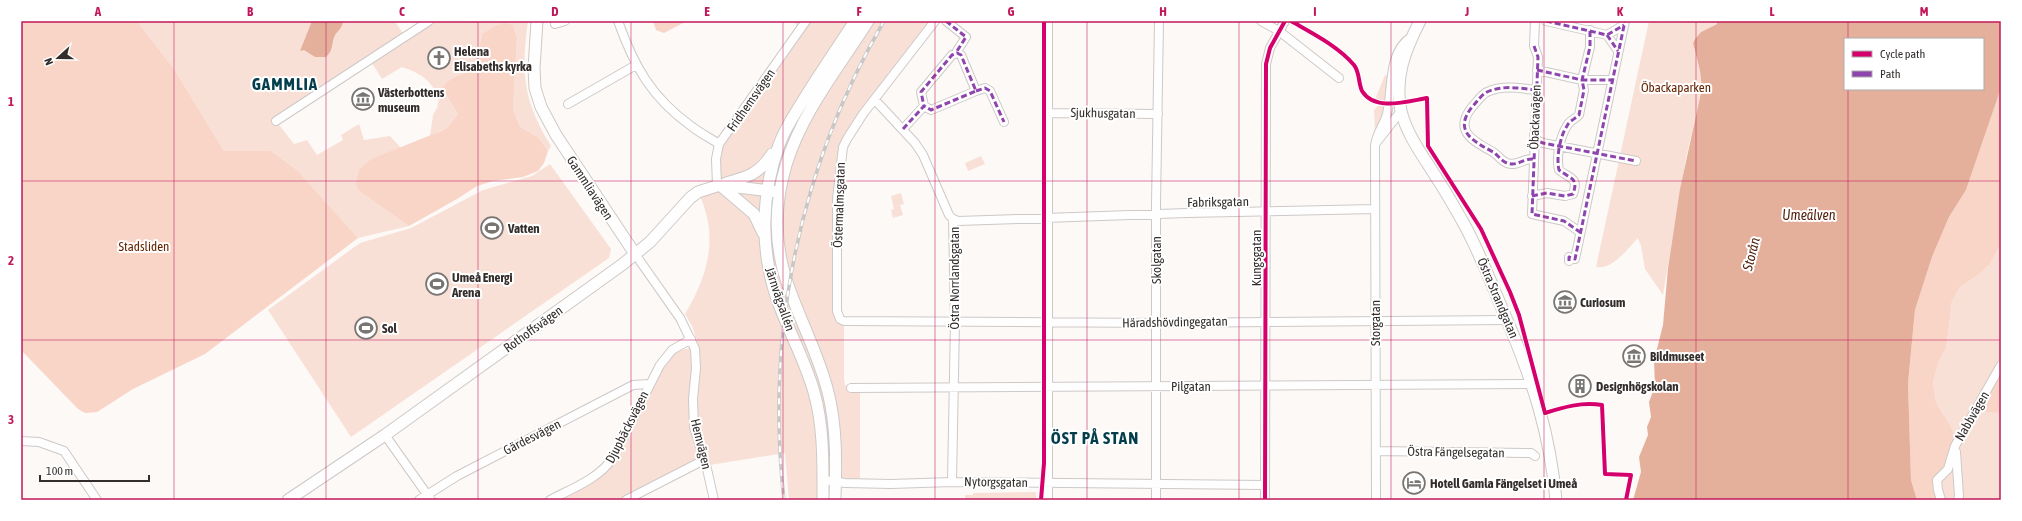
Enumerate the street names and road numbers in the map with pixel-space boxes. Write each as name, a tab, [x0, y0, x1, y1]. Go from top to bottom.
street label: Fridhemsvägen	[724, 66, 778, 134]
street label: Öbackavägen	[1526, 84, 1544, 150]
street label: Sjukhusgatan	[1070, 105, 1136, 121]
street label: Gammliavägen	[564, 153, 616, 223]
street label: Östermalmsgatan	[830, 162, 848, 248]
street label: Fabriksgatan	[1187, 194, 1249, 210]
street label: Östra Norrlandsgatan	[947, 227, 962, 329]
street label: Kungsgatan	[1249, 230, 1264, 286]
street label: Skolgatan	[1149, 236, 1164, 284]
street label: Östra Strandgatan	[1474, 255, 1522, 341]
street label: Järnvägsallén	[762, 265, 798, 333]
street label: Storgatan	[1368, 300, 1383, 346]
street label: Rothoffsvägen	[501, 303, 565, 355]
street label: Häradshövdingegatan	[1122, 314, 1228, 330]
street label: Pilgatan	[1171, 379, 1211, 394]
street label: Djupbäcksvägen	[602, 388, 652, 466]
street label: Nabbvägen	[1952, 389, 1992, 443]
street label: Gärdesvägen	[501, 416, 563, 458]
street label: Hemvägen	[687, 417, 715, 471]
street label: Östra Fängelsegatan	[1407, 444, 1505, 460]
street label: Nytorgsgatan	[964, 474, 1028, 490]

